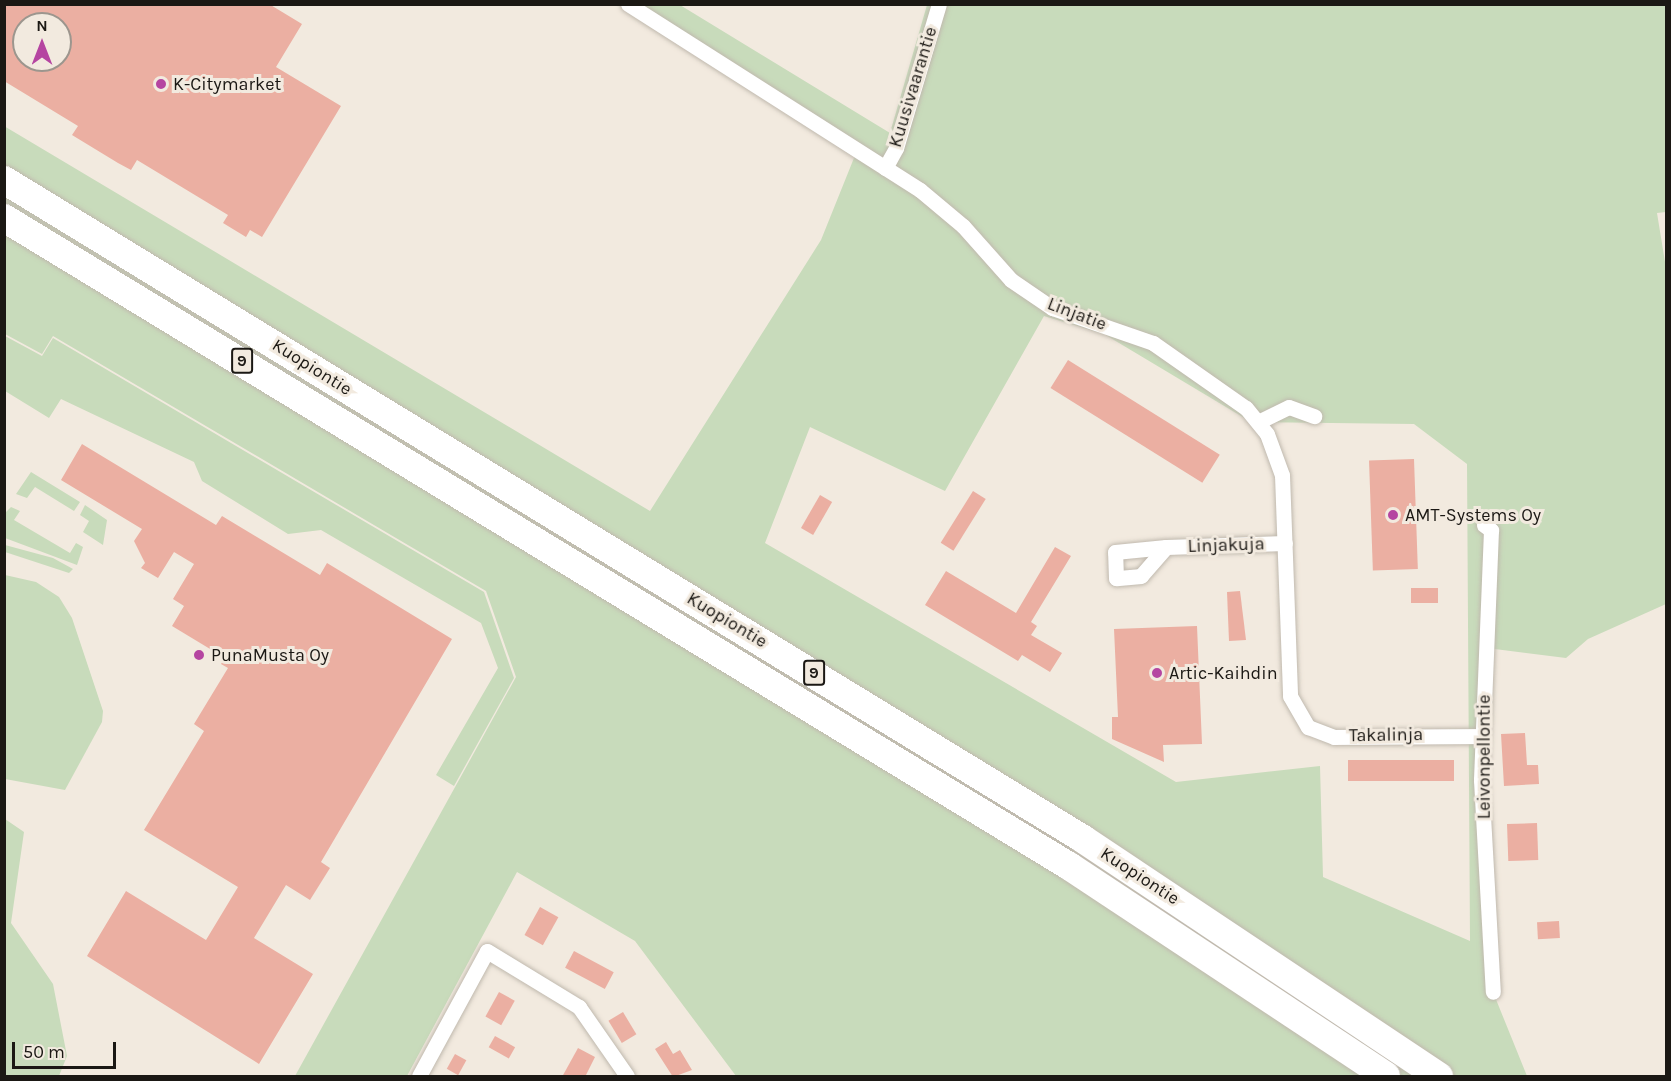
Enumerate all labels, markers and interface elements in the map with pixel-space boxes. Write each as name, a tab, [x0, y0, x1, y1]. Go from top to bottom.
north arrow	[12, 12, 72, 72]
text: N	[36, 16, 48, 35]
street label: Kuusivaarantie	[884, 24, 942, 150]
place label: K-Citymarket	[173, 73, 281, 95]
marker: K-Citymarket	[154, 77, 168, 91]
street label: Linjatie	[1044, 293, 1110, 335]
street label: Kuopiontie	[268, 334, 356, 400]
road number: 9	[230, 348, 254, 374]
place label: AMT-Systems Oy	[1405, 504, 1541, 526]
marker: AMT-Systems Oy	[1386, 508, 1400, 522]
street label: Linjakuja	[1187, 533, 1265, 557]
street label: Kuopiontie	[683, 588, 771, 652]
place label: PunaMusta Oy	[211, 644, 329, 666]
marker: PunaMusta Oy	[192, 648, 206, 662]
road number: 9	[802, 660, 826, 686]
place label: Artic-Kaihdin	[1169, 662, 1277, 684]
marker: Artic-Kaihdin	[1150, 666, 1164, 680]
street label: Leivonpellontie	[1473, 695, 1495, 819]
street label: Takalinja	[1349, 724, 1423, 746]
street label: Kuopiontie	[1097, 843, 1183, 909]
scale bar	[15, 1030, 118, 1068]
text: 50 m	[23, 1041, 65, 1063]

